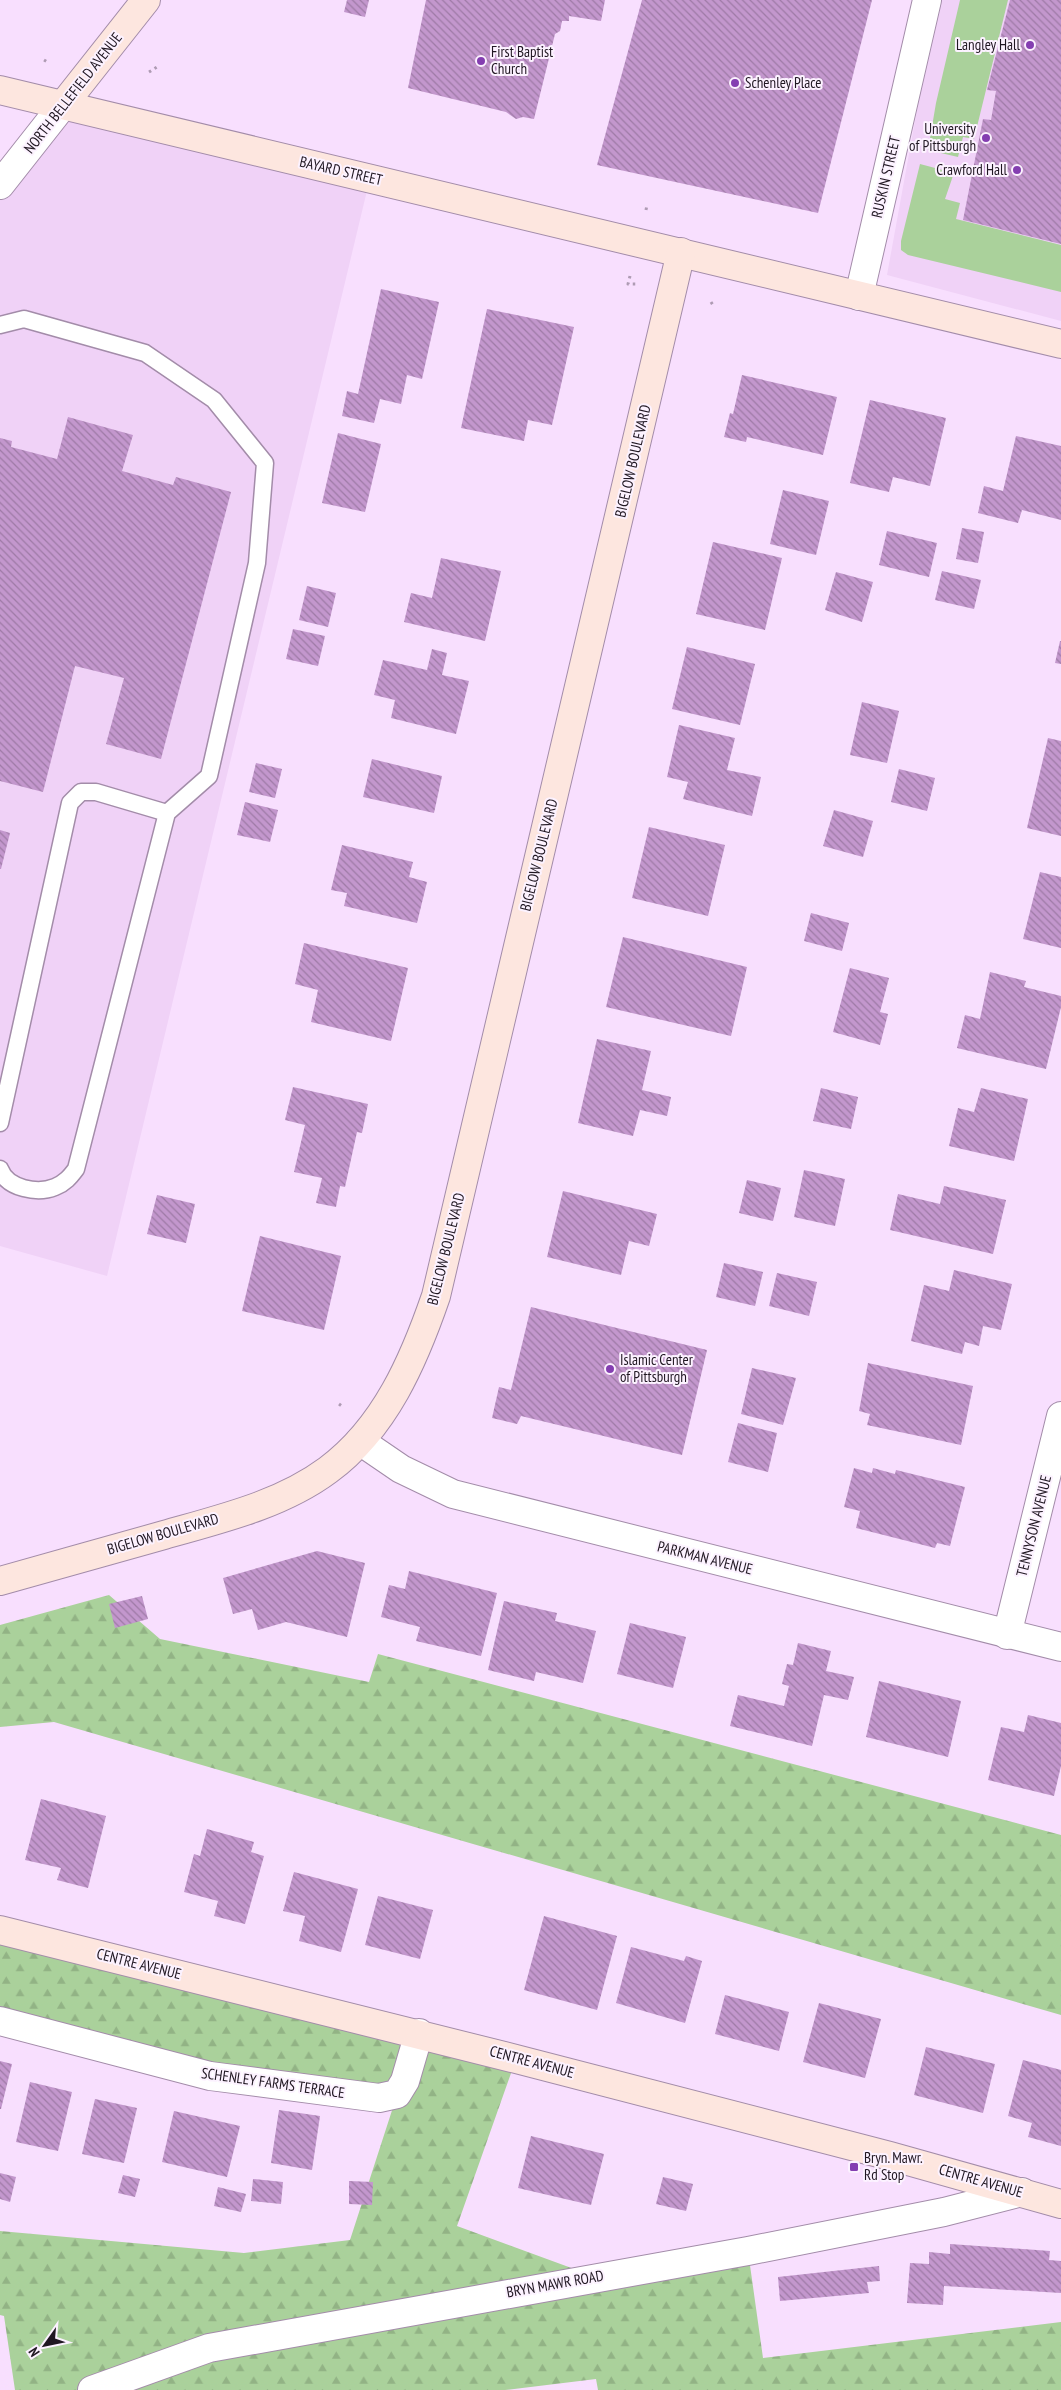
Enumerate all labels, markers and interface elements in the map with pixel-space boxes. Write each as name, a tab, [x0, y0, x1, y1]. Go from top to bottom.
street label: NORTH BELLEFIELD AVENUE	[19, 28, 126, 157]
place label: Langley Hall	[956, 35, 1020, 54]
marker: Langley Hall	[1024, 39, 1036, 51]
place label: First Baptist Church	[491, 42, 553, 78]
marker: First Baptist Church	[475, 55, 487, 67]
place label: Schenley Place	[745, 73, 822, 92]
marker: Schenley Place	[729, 77, 741, 89]
place label: University of Pittsburgh	[909, 119, 976, 155]
marker: University of Pittsburgh	[980, 132, 992, 144]
street label: RUSKIN STREET	[867, 134, 904, 220]
street label: BAYARD STREET	[298, 152, 385, 189]
place label: Crawford Hall	[936, 160, 1007, 179]
marker: Crawford Hall	[1011, 164, 1023, 176]
street label: BIGELOW BOULEVARD	[610, 403, 655, 519]
street label: BIGELOW BOULEVARD	[515, 797, 562, 913]
street label: BIGELOW BOULEVARD	[422, 1191, 469, 1307]
place label: Islamic Center of Pittsburgh	[620, 1350, 694, 1386]
marker: Islamic Center of Pittsburgh	[604, 1363, 616, 1375]
street label: TENNYSON AVENUE	[1012, 1473, 1055, 1579]
street label: BIGELOW BOULEVARD	[105, 1509, 221, 1559]
street label: PARKMAN AVENUE	[656, 1537, 755, 1579]
street label: CENTRE AVENUE	[95, 1944, 183, 1983]
street label: CENTRE AVENUE	[488, 2041, 576, 2082]
street label: SCHENLEY FARMS TERRACE	[200, 2063, 346, 2102]
place label: Bryn. Mawr. Rd Stop	[864, 2148, 923, 2184]
street label: CENTRE AVENUE	[937, 2159, 1025, 2202]
marker: Bryn. Mawr. Rd Stop	[848, 2161, 860, 2173]
street label: BRYN MAWR ROAD	[505, 2266, 605, 2301]
north arrow	[20, 2320, 70, 2370]
text: N	[24, 2344, 44, 2360]

